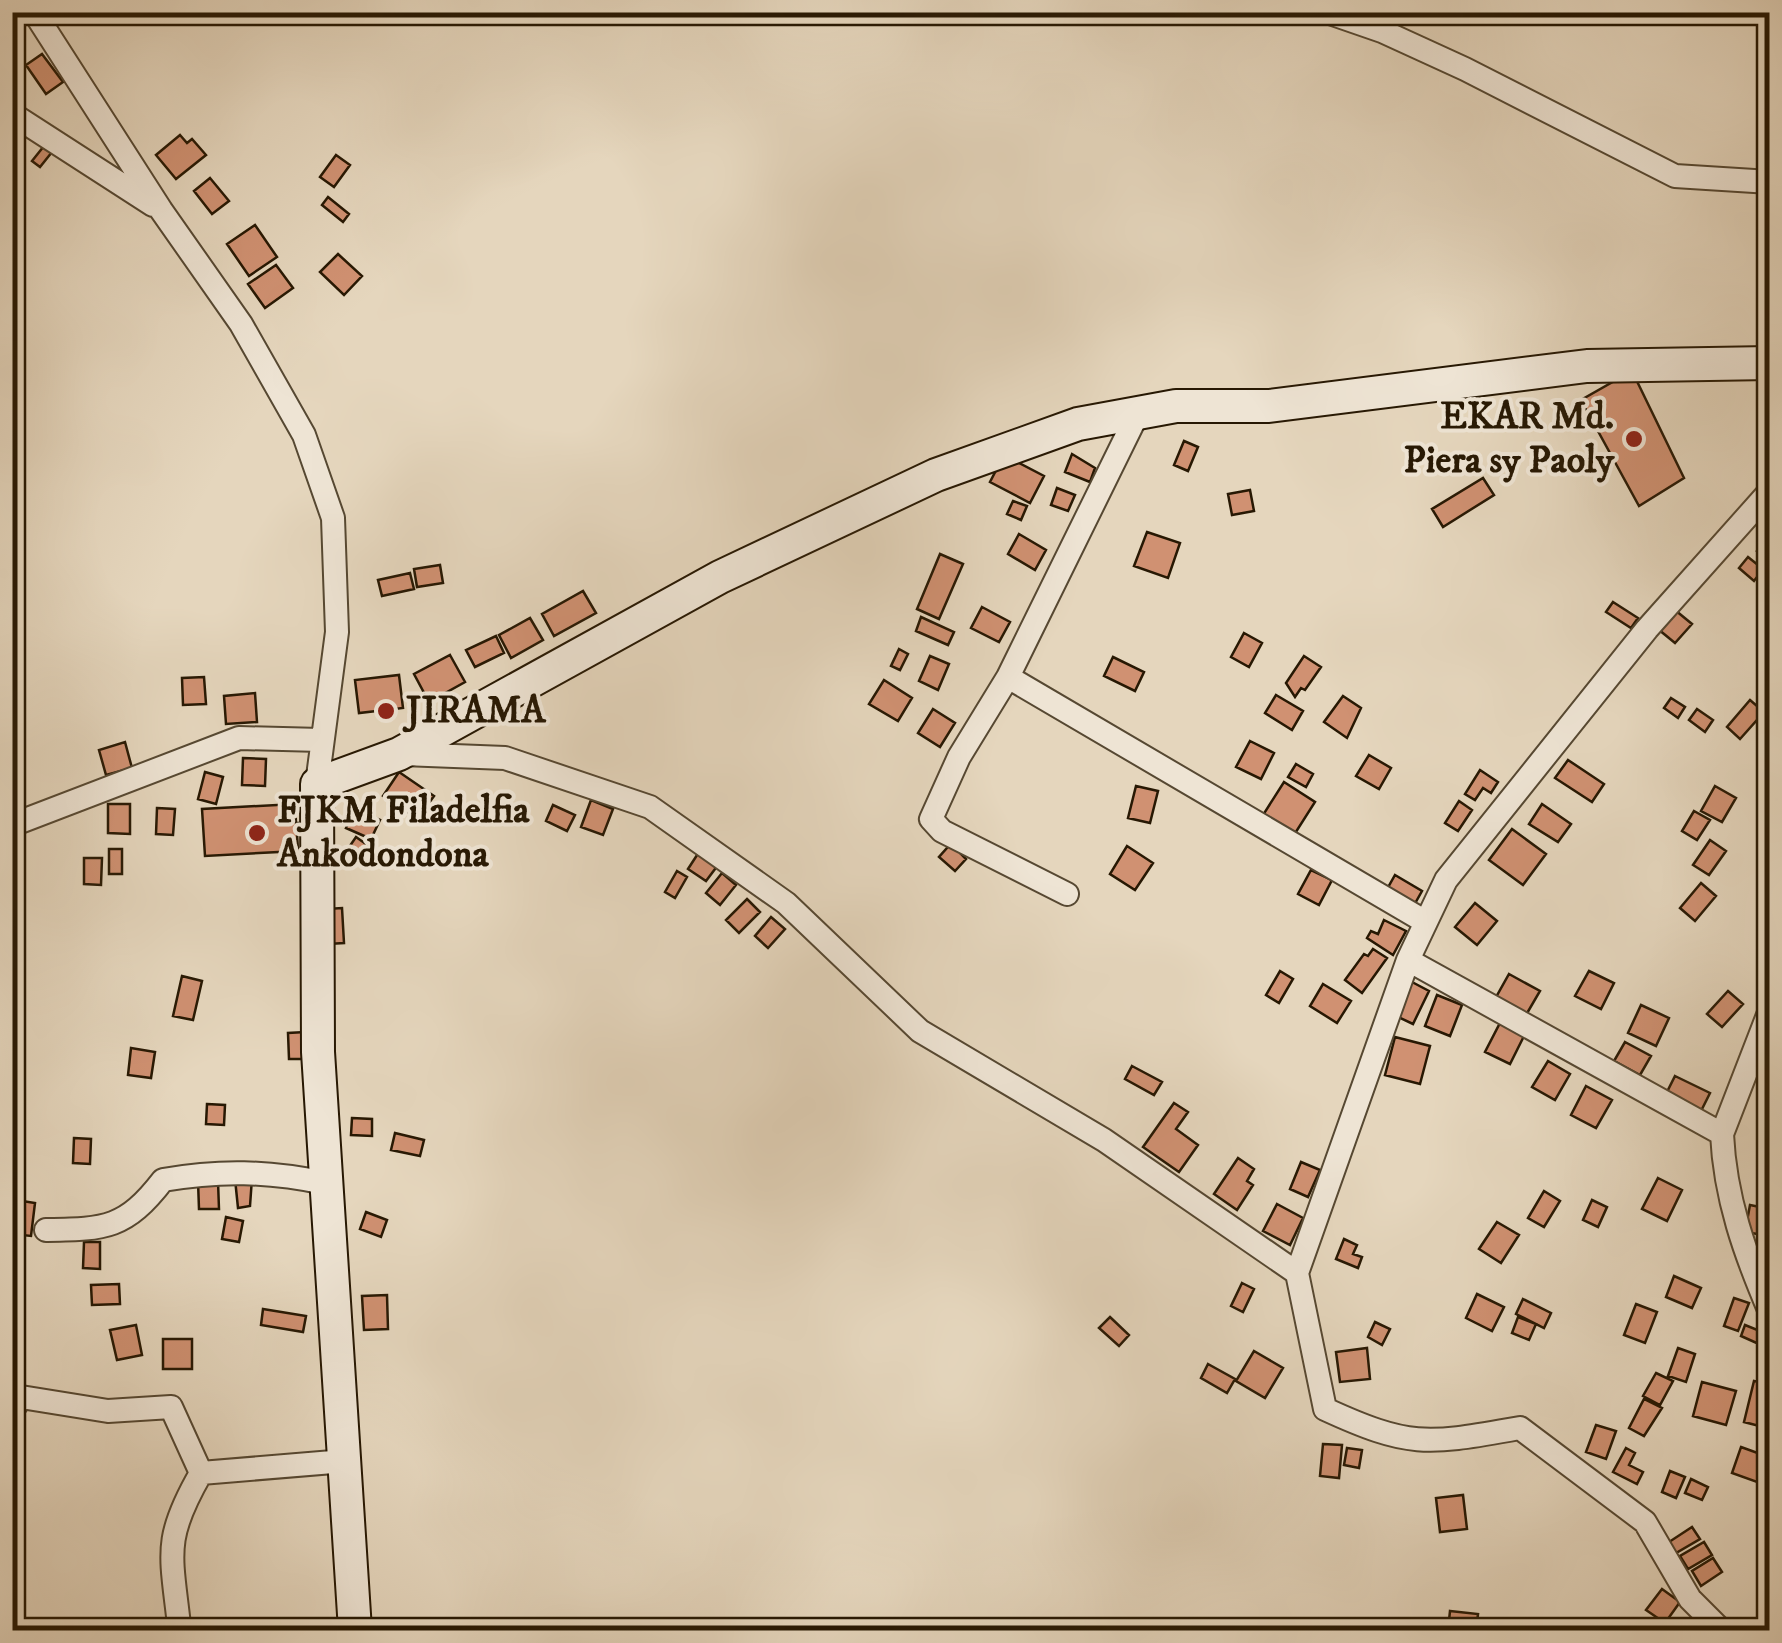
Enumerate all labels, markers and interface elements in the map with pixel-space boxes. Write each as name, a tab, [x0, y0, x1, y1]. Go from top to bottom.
place label: EKAR Md. Piera sy Paoly	[1404, 393, 1615, 485]
marker: EKAR Md. Piera sy Paoly	[1623, 428, 1645, 450]
place label: JIRAMA	[402, 687, 547, 735]
marker: JIRAMA	[375, 700, 397, 722]
place label: FJKM Filadelfia Ankodondona	[276, 787, 530, 879]
marker: FJKM Filadelfia Ankodondona	[246, 822, 268, 844]

